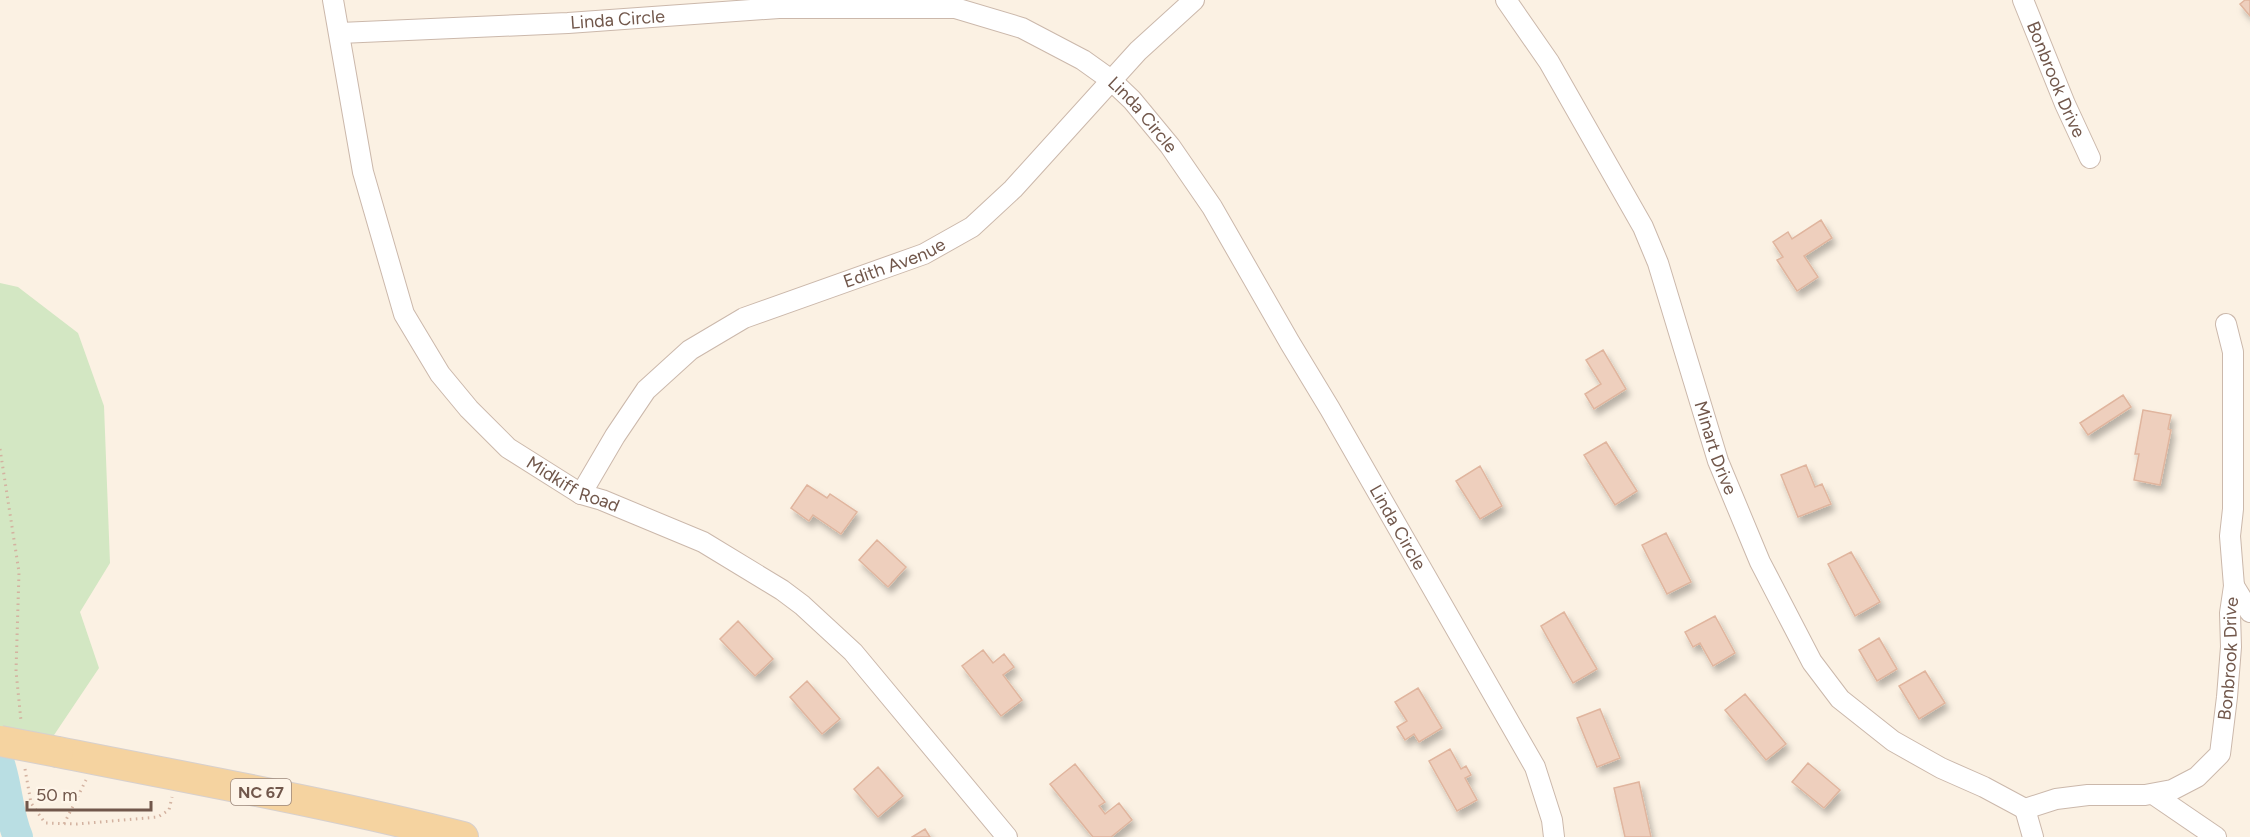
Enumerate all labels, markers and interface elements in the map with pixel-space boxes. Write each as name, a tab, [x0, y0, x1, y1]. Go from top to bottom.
street label: Linda Circle	[570, 5, 666, 34]
street label: Bonbrook Drive	[2022, 18, 2090, 141]
street label: Linda Circle	[1103, 72, 1182, 157]
street label: Edith Avenue	[840, 233, 949, 293]
street label: Minart Drive	[1689, 398, 1742, 498]
street label: Midkiff Road	[522, 451, 623, 517]
street label: Linda Circle	[1365, 481, 1431, 574]
street label: Bonbrook Drive	[2213, 595, 2243, 722]
scale bar	[27, 774, 152, 812]
road number: NC 67	[231, 779, 291, 805]
text: 50 m	[36, 784, 78, 806]

